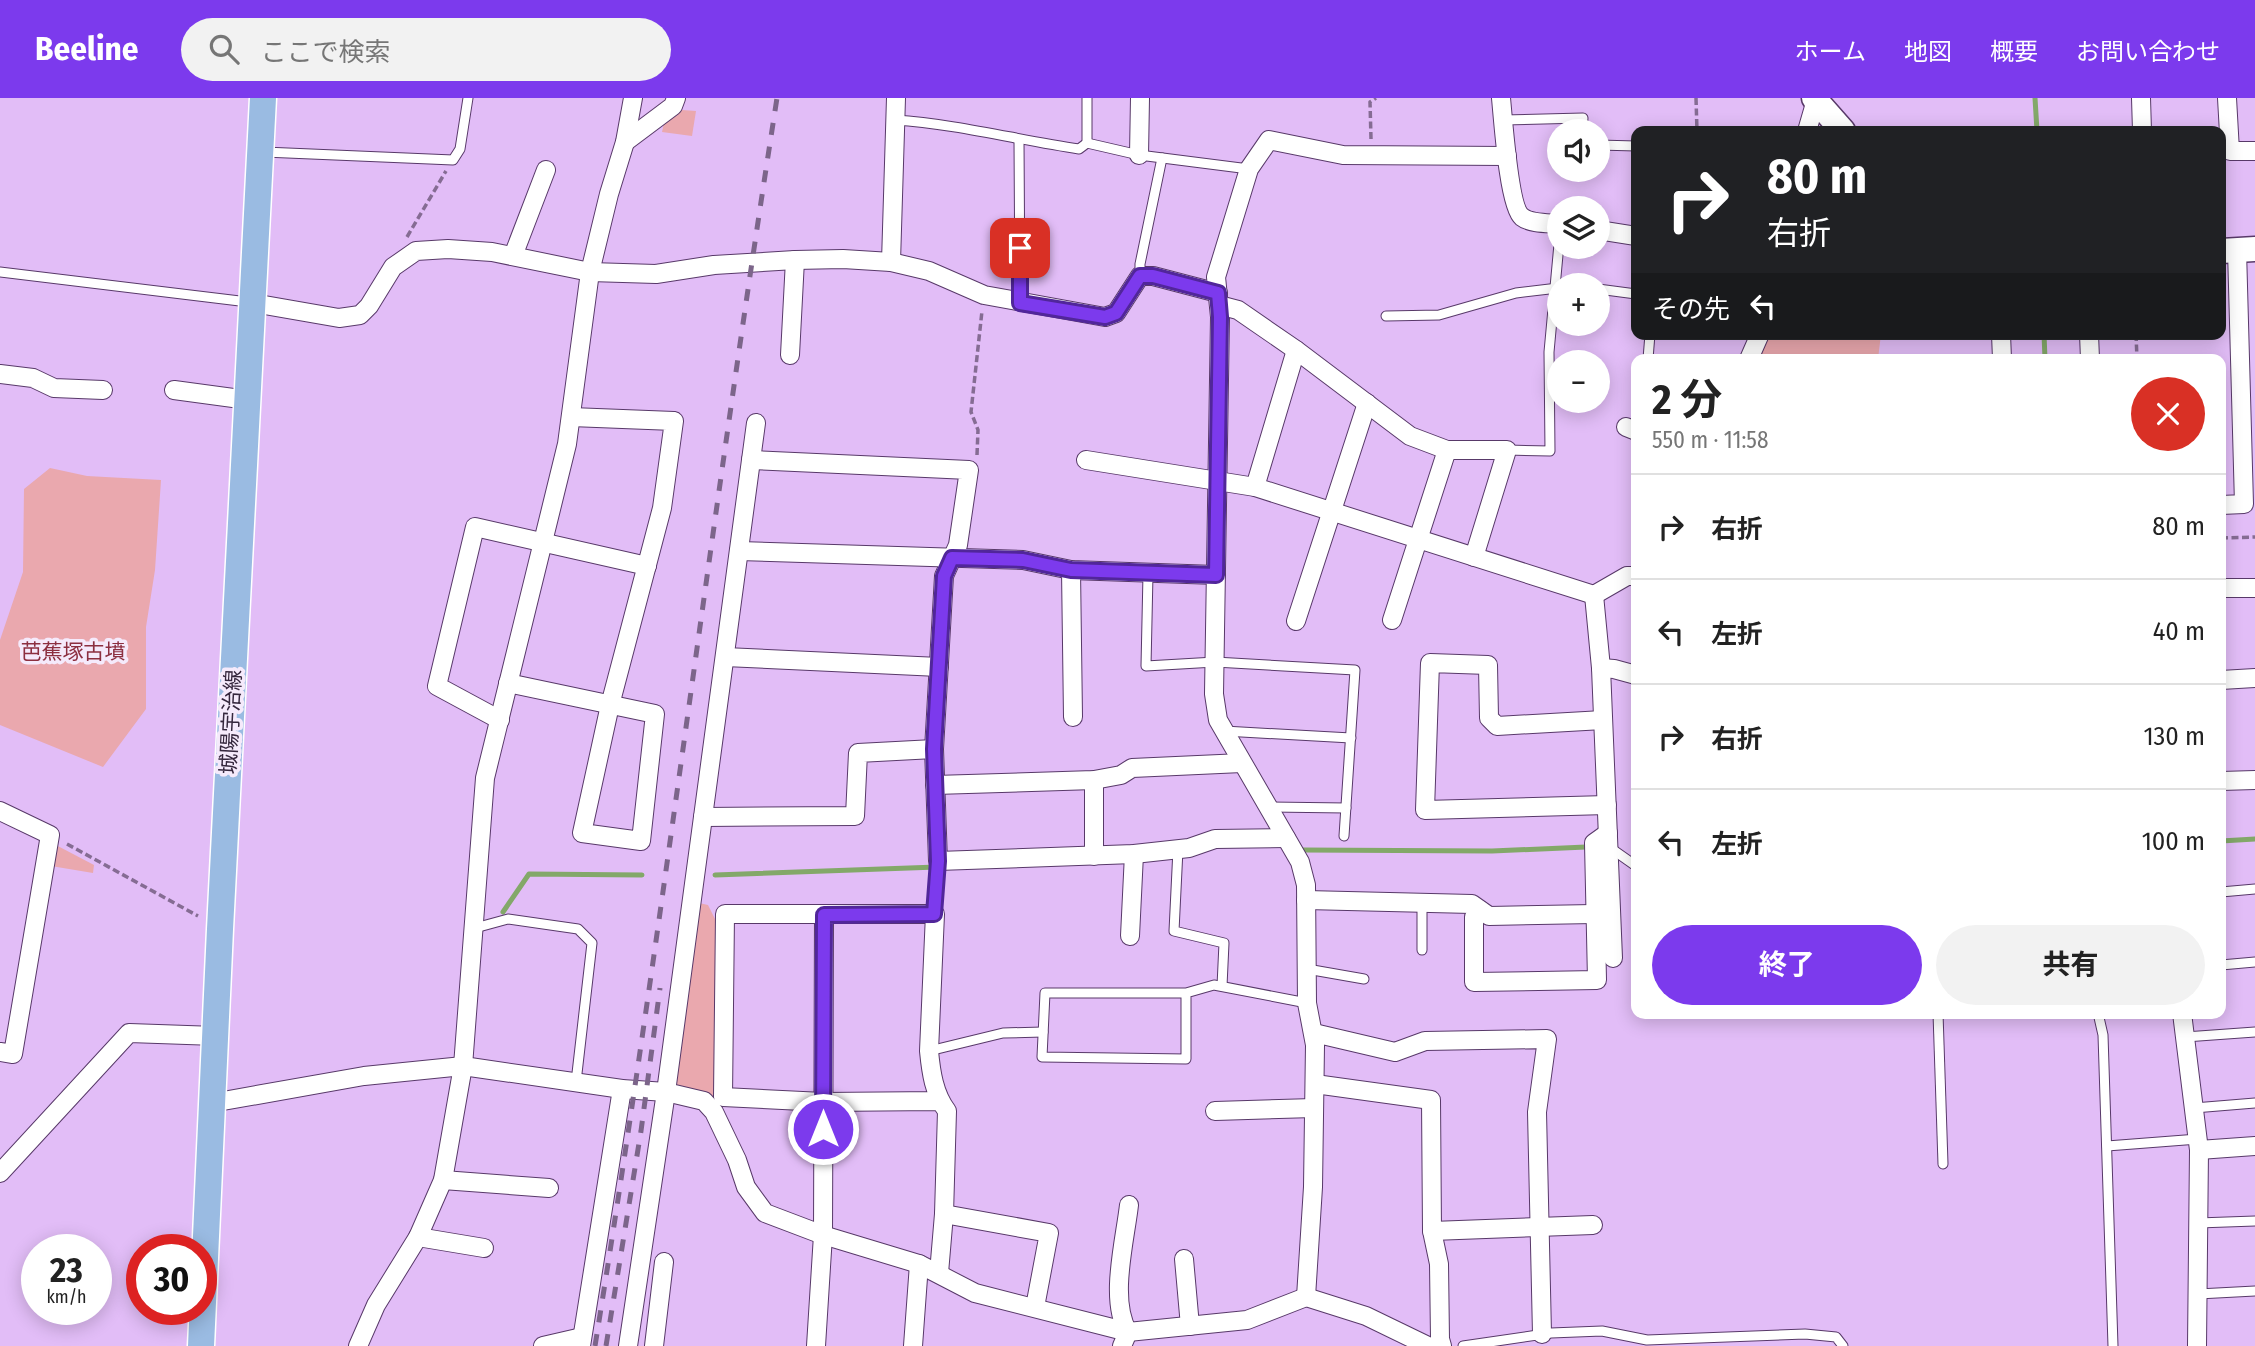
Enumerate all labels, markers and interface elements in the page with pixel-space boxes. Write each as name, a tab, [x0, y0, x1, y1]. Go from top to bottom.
search box	[181, 18, 671, 81]
text: Beeline	[35, 29, 139, 69]
icon: search	[205, 30, 243, 68]
text: ここで検索	[261, 37, 391, 68]
text: ホーム	[1795, 38, 1866, 66]
text: 地図	[1904, 38, 1952, 66]
text: 概要	[1990, 38, 2038, 66]
text: お問い合わせ	[2076, 38, 2220, 66]
map controls	[1547, 119, 1610, 413]
button: sound	[1547, 119, 1610, 182]
text: 80 m	[1767, 147, 1867, 206]
icon: right	[1652, 154, 1743, 245]
button: layers	[1547, 196, 1610, 259]
text: 右折	[1767, 214, 1831, 252]
pin	[990, 218, 1050, 278]
icon: arrive	[1001, 229, 1039, 267]
button: +	[1547, 273, 1610, 336]
icon: left	[1744, 287, 1782, 325]
text: その先	[1652, 294, 1730, 325]
button: −	[1547, 350, 1610, 413]
text: 2 分	[1652, 375, 1722, 425]
button: close	[2131, 377, 2205, 451]
text: 550 m · 11:58	[1652, 426, 1768, 454]
icon: right	[1652, 508, 1690, 546]
text: 80 m	[2152, 511, 2205, 542]
text: 右折	[1711, 514, 1763, 545]
icon: left	[1652, 613, 1690, 651]
text: 40 m	[2153, 616, 2205, 647]
text: 左折	[1711, 619, 1763, 650]
park label: 芭蕉塚古墳	[21, 639, 126, 665]
street label: 城陽宇治線	[215, 669, 247, 775]
icon: right	[1652, 718, 1690, 756]
text: 130 m	[2143, 721, 2205, 752]
text: 右折	[1711, 724, 1763, 755]
icon: left	[1652, 823, 1690, 861]
text: 100 m	[2142, 826, 2205, 857]
text: 左折	[1711, 829, 1763, 860]
button: 終了	[1652, 925, 1922, 1005]
button: 共有	[1936, 925, 2205, 1005]
position arrow	[786, 1092, 860, 1166]
speed limit sign: 30	[126, 1234, 217, 1325]
text: 23	[50, 1249, 83, 1291]
text: km/h	[46, 1286, 87, 1308]

